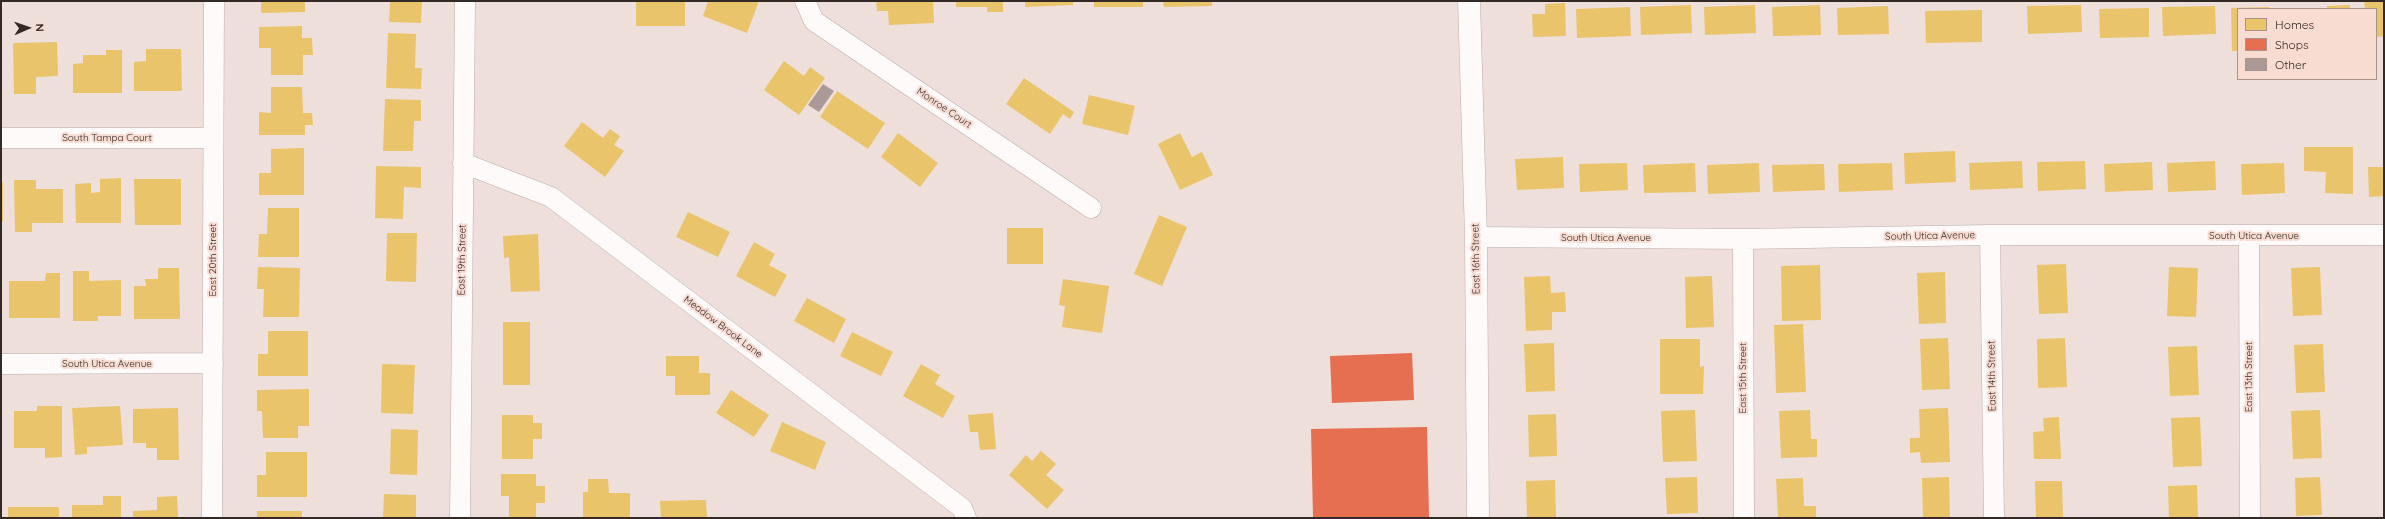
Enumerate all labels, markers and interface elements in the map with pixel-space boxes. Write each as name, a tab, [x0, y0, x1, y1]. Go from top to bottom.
north arrow	[8, 8, 48, 48]
legend	[2237, 8, 2377, 80]
text: Homes	[2275, 17, 2314, 32]
text: N	[33, 23, 47, 32]
text: Shops	[2275, 37, 2309, 52]
text: Other	[2275, 57, 2306, 72]
street label: Monroe Court	[914, 85, 974, 131]
street label: South Tampa Court	[62, 132, 152, 144]
street label: East 20th Street	[207, 223, 219, 297]
street label: East 19th Street	[455, 224, 469, 296]
street label: East 16th Street	[1469, 224, 1483, 294]
street label: South Utica Avenue	[1885, 229, 1975, 243]
street label: South Utica Avenue	[2209, 230, 2299, 242]
street label: South Utica Avenue	[1561, 232, 1651, 244]
street label: Meadow Brook Lane	[681, 293, 765, 361]
street label: East 14th Street	[1985, 341, 1999, 411]
street label: East 13th Street	[2243, 342, 2255, 412]
street label: East 15th Street	[1737, 343, 1749, 413]
street label: South Utica Avenue	[62, 358, 152, 370]

